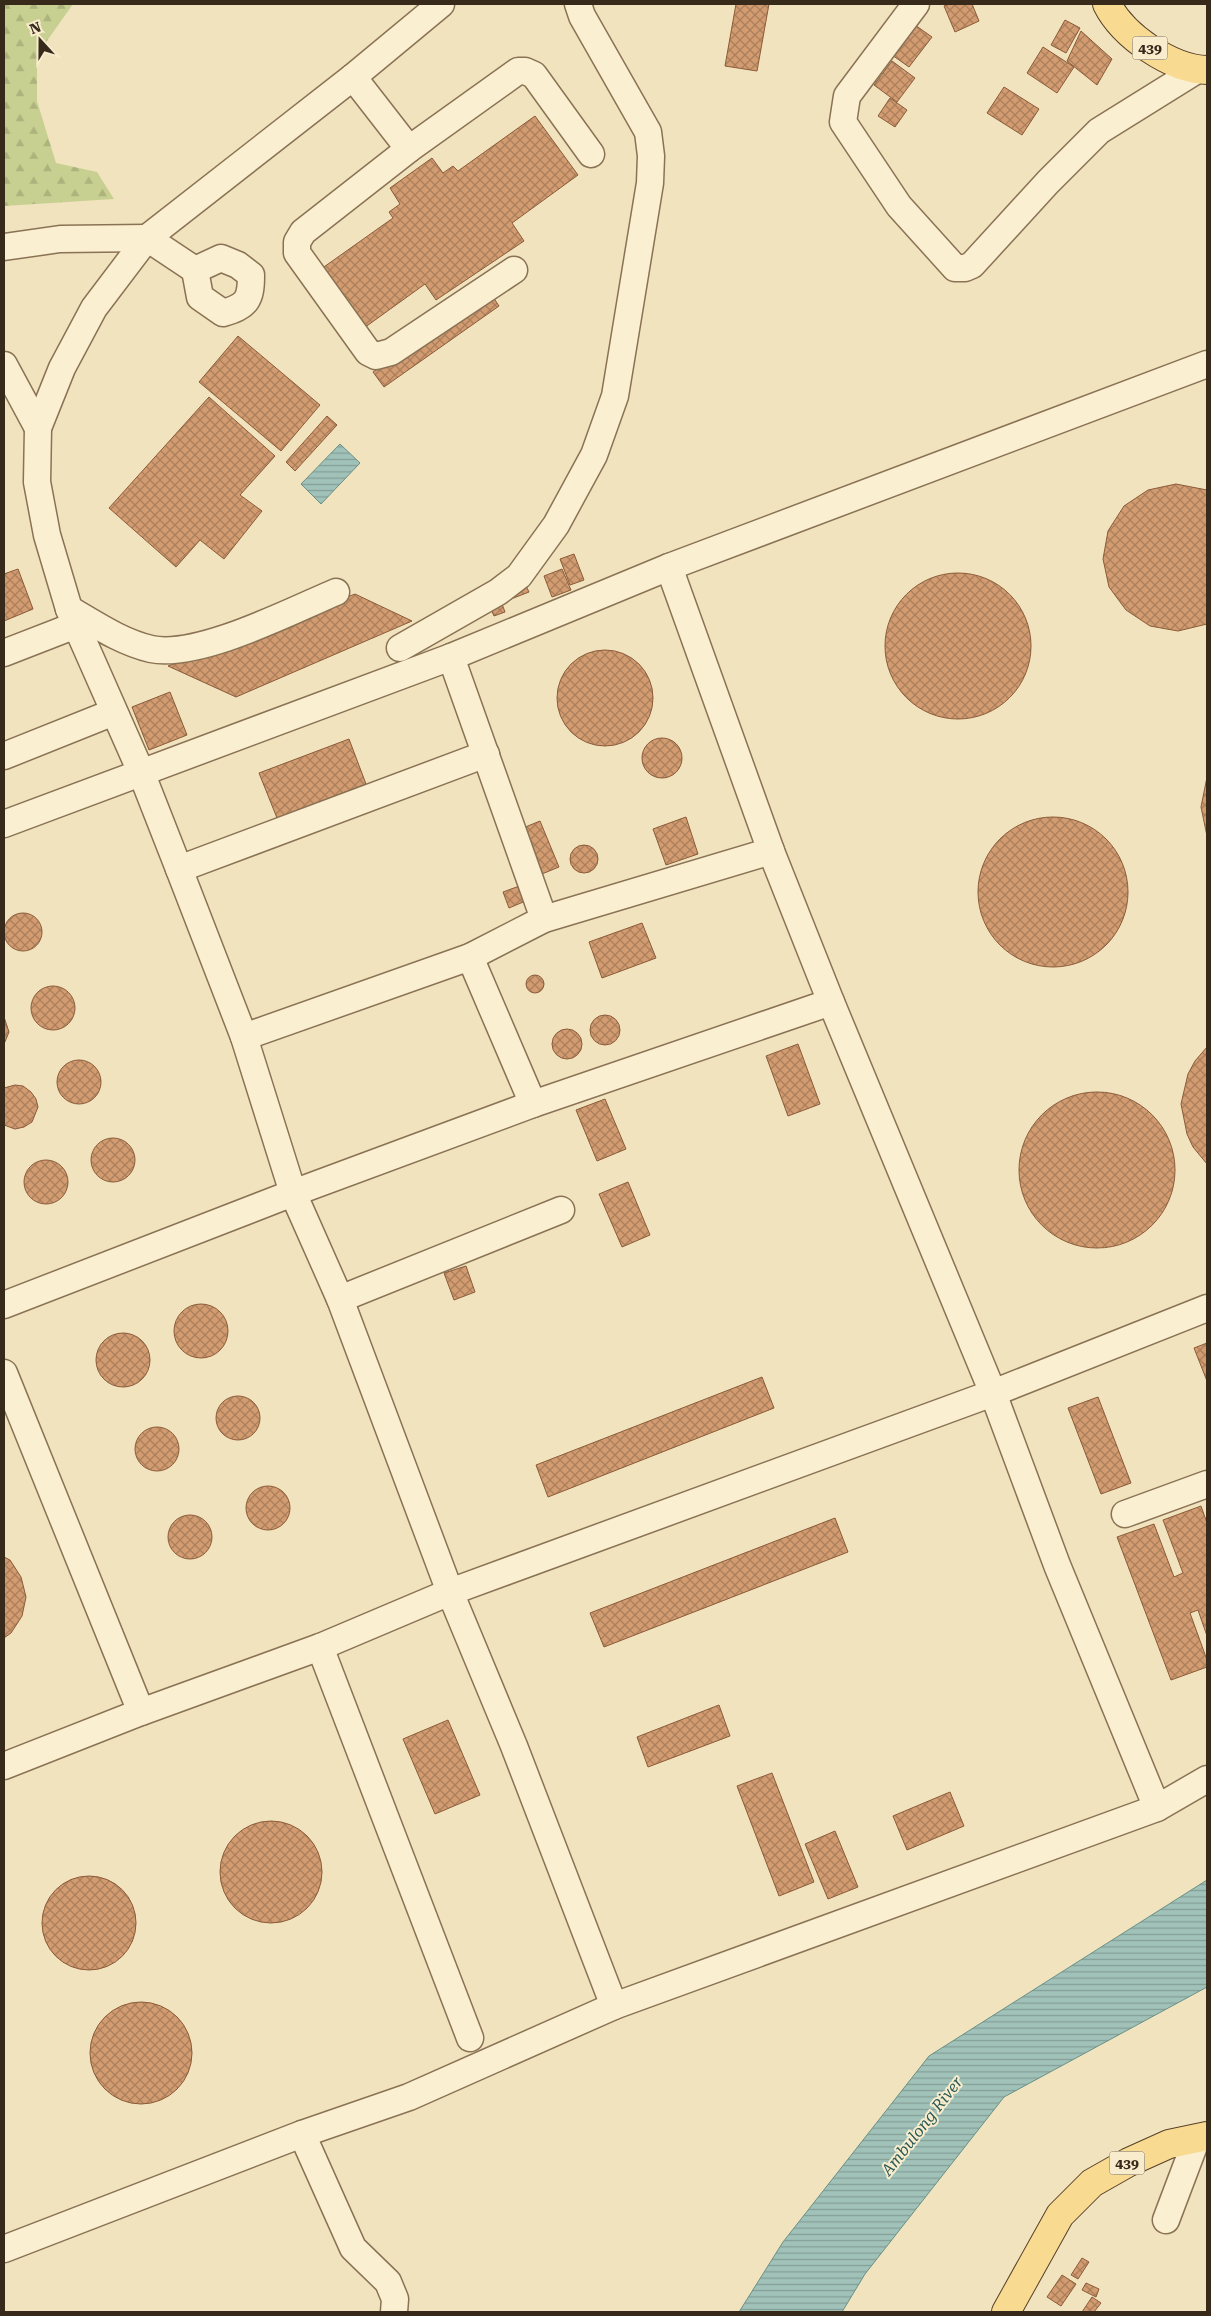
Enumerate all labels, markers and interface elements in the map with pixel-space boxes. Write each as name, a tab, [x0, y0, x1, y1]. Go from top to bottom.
north arrow	[15, 15, 65, 65]
text: N	[27, 18, 43, 37]
road number: 439	[1132, 36, 1168, 59]
water label: Ambulong River	[877, 2073, 967, 2180]
road number: 439	[1110, 2152, 1144, 2174]

